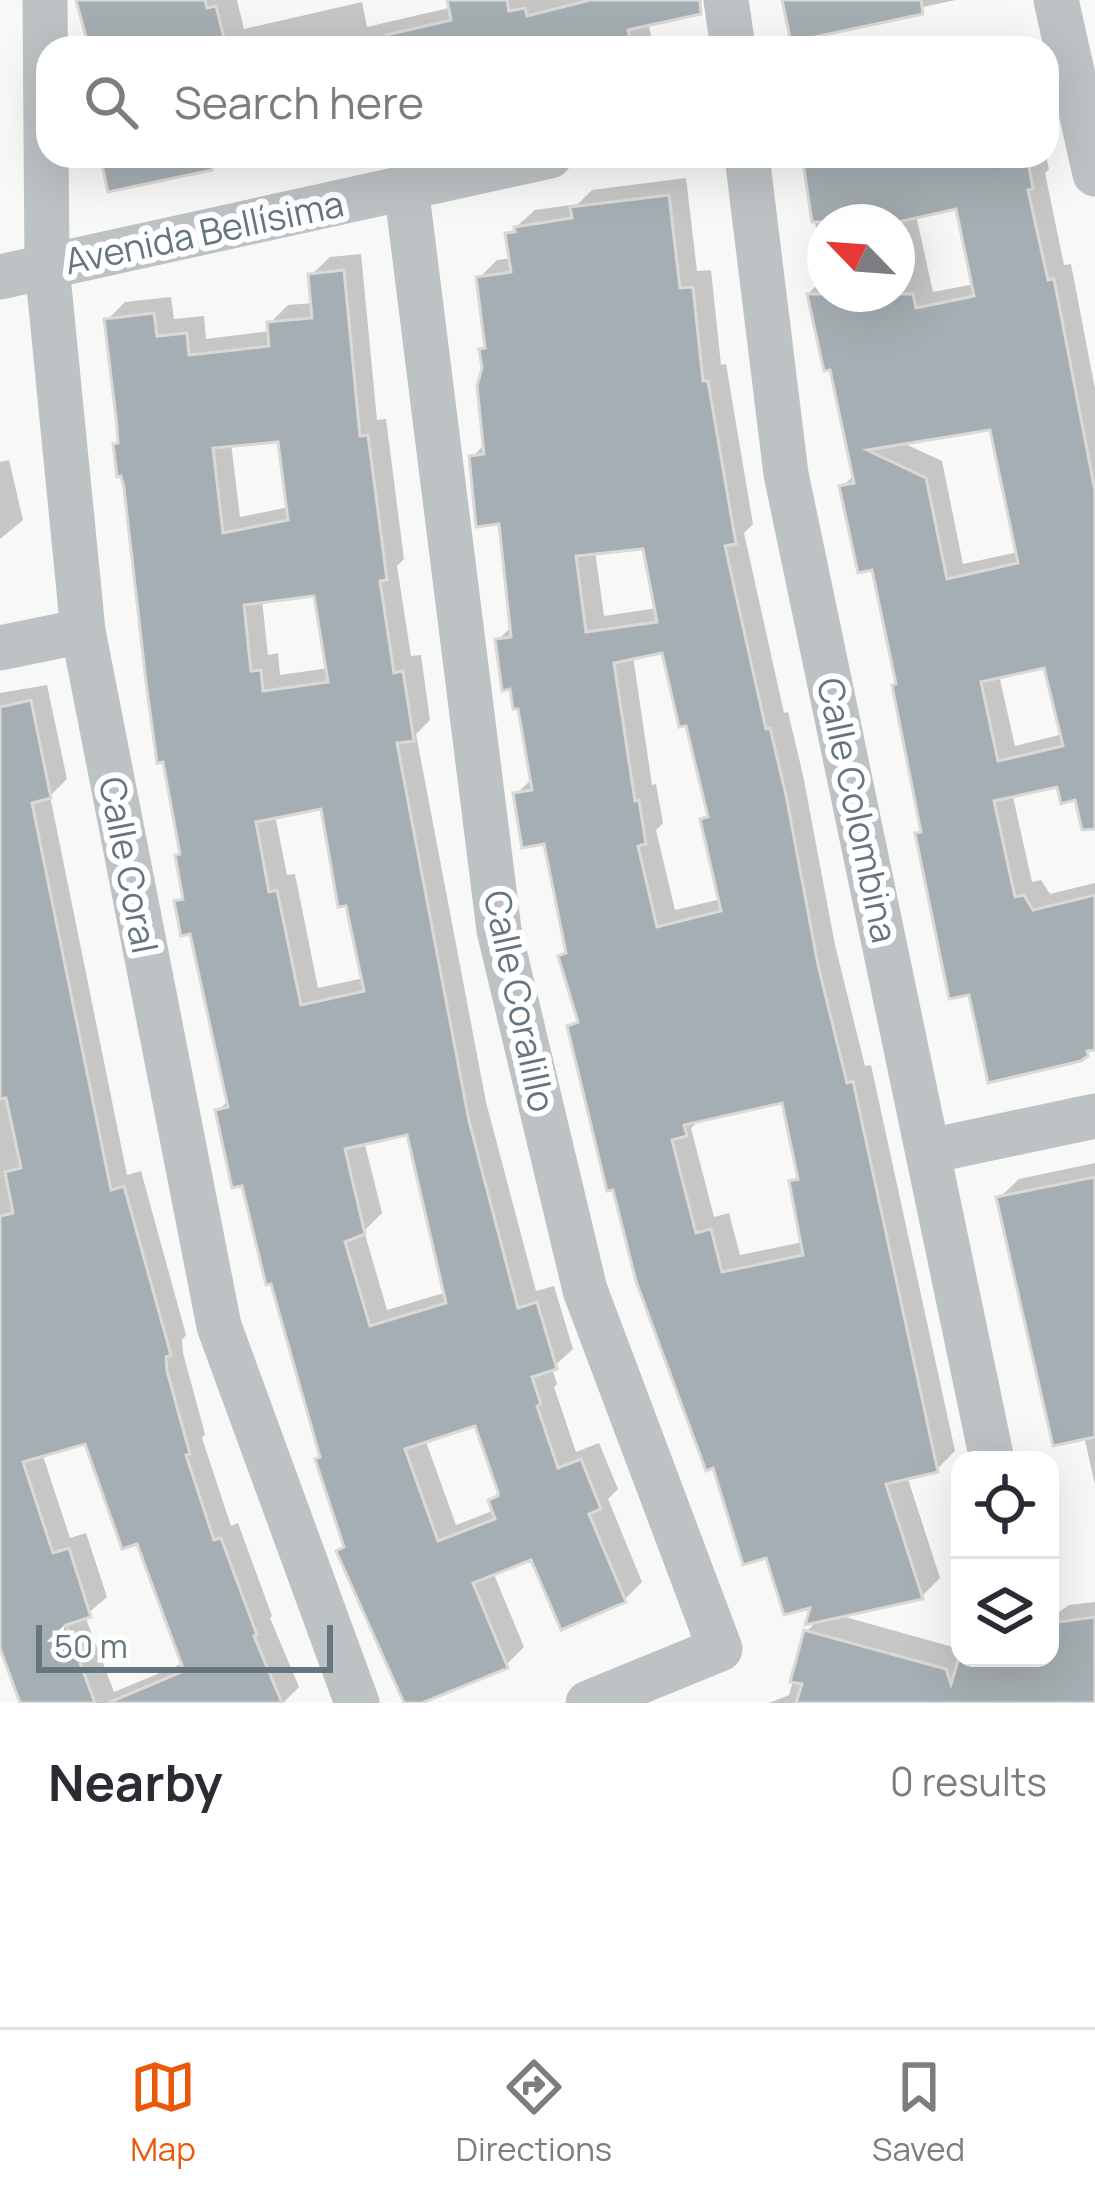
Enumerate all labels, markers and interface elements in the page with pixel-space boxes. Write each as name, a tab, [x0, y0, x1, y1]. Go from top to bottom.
search box	[36, 36, 1059, 168]
icon: search	[78, 69, 144, 135]
text: Search here	[174, 71, 424, 133]
street label: Avenida Bellísima	[60, 179, 348, 285]
north arrow	[807, 204, 915, 312]
street label: Calle Colombina	[806, 673, 910, 947]
street label: Calle Coral	[88, 773, 170, 957]
street label: Calle Coralillo	[473, 886, 567, 1116]
map controls	[951, 1451, 1059, 1667]
button: locate	[951, 1451, 1059, 1559]
button: layers	[951, 1559, 1059, 1667]
scale bar	[36, 1619, 333, 1672]
text: 50 m	[54, 1623, 128, 1668]
text: Nearby	[48, 1747, 223, 1816]
text: 0 results	[890, 1754, 1047, 1808]
tab: Map	[130, 2054, 196, 2171]
tab: Directions	[456, 2054, 612, 2171]
tab: Saved	[872, 2054, 965, 2171]

